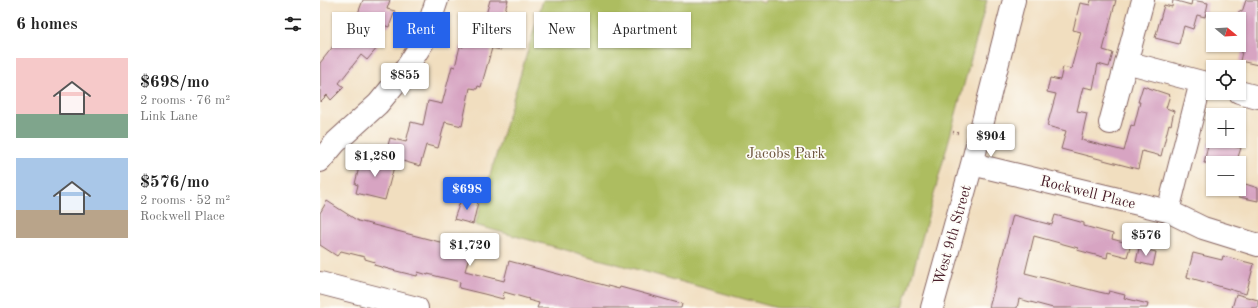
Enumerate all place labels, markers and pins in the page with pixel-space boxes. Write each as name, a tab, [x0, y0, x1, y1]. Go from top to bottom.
pin: $855	[381, 63, 429, 97]
pin: $904	[967, 124, 1015, 158]
pin: $1,280	[342, 144, 408, 178]
pin: $698	[443, 177, 491, 211]
pin: $576	[1122, 223, 1170, 257]
pin: $1,720	[437, 233, 503, 267]

